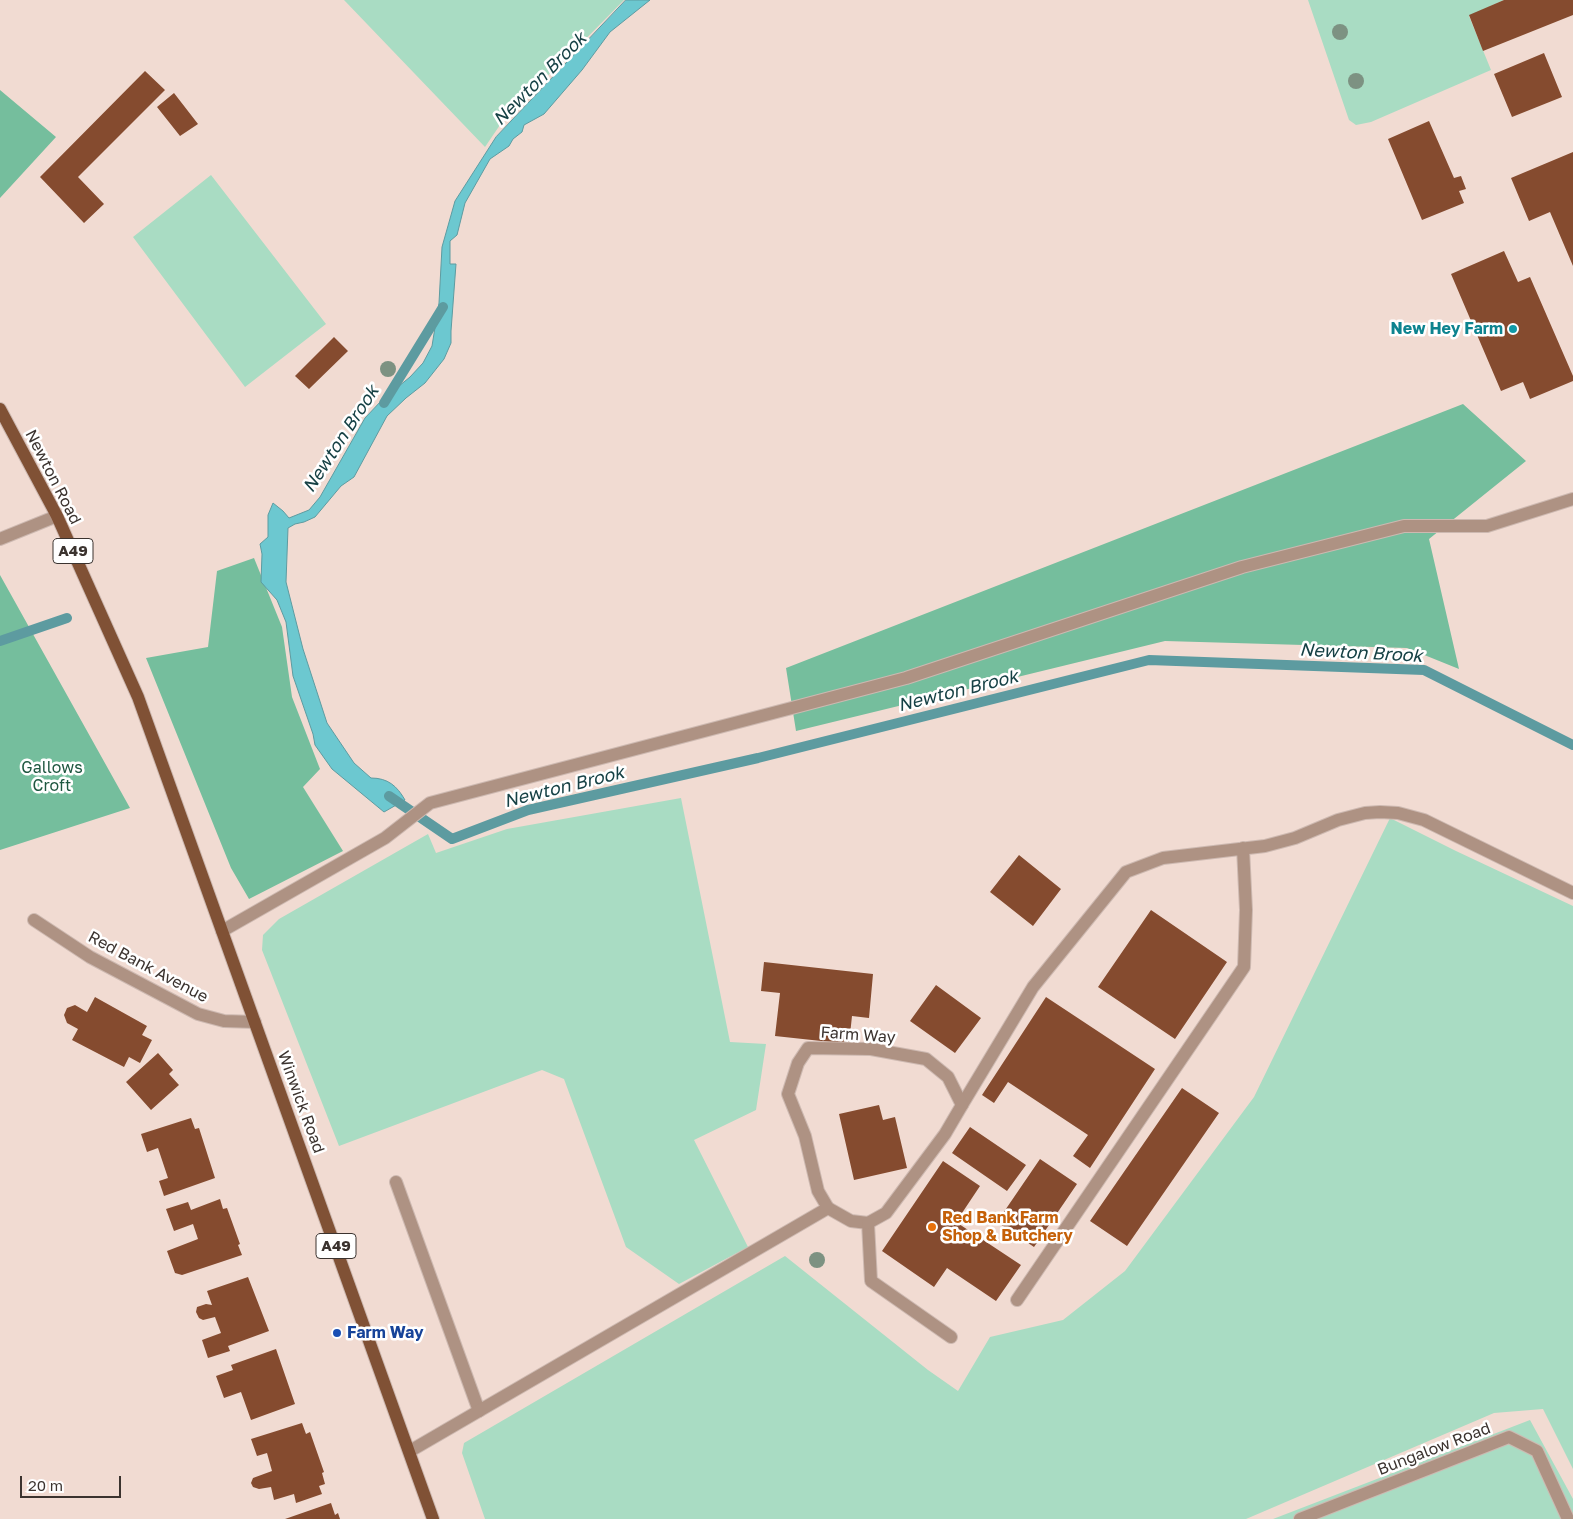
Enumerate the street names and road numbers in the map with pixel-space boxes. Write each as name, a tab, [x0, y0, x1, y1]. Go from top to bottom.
street label: Newton Road	[21, 426, 85, 528]
road number: A49	[53, 538, 93, 564]
street label: Red Bank Avenue	[85, 927, 211, 1007]
street label: Farm Way	[820, 1023, 896, 1047]
street label: Winwick Road	[274, 1048, 328, 1156]
road number: A49	[316, 1234, 356, 1258]
street label: Bungalow Road	[1375, 1419, 1493, 1479]

